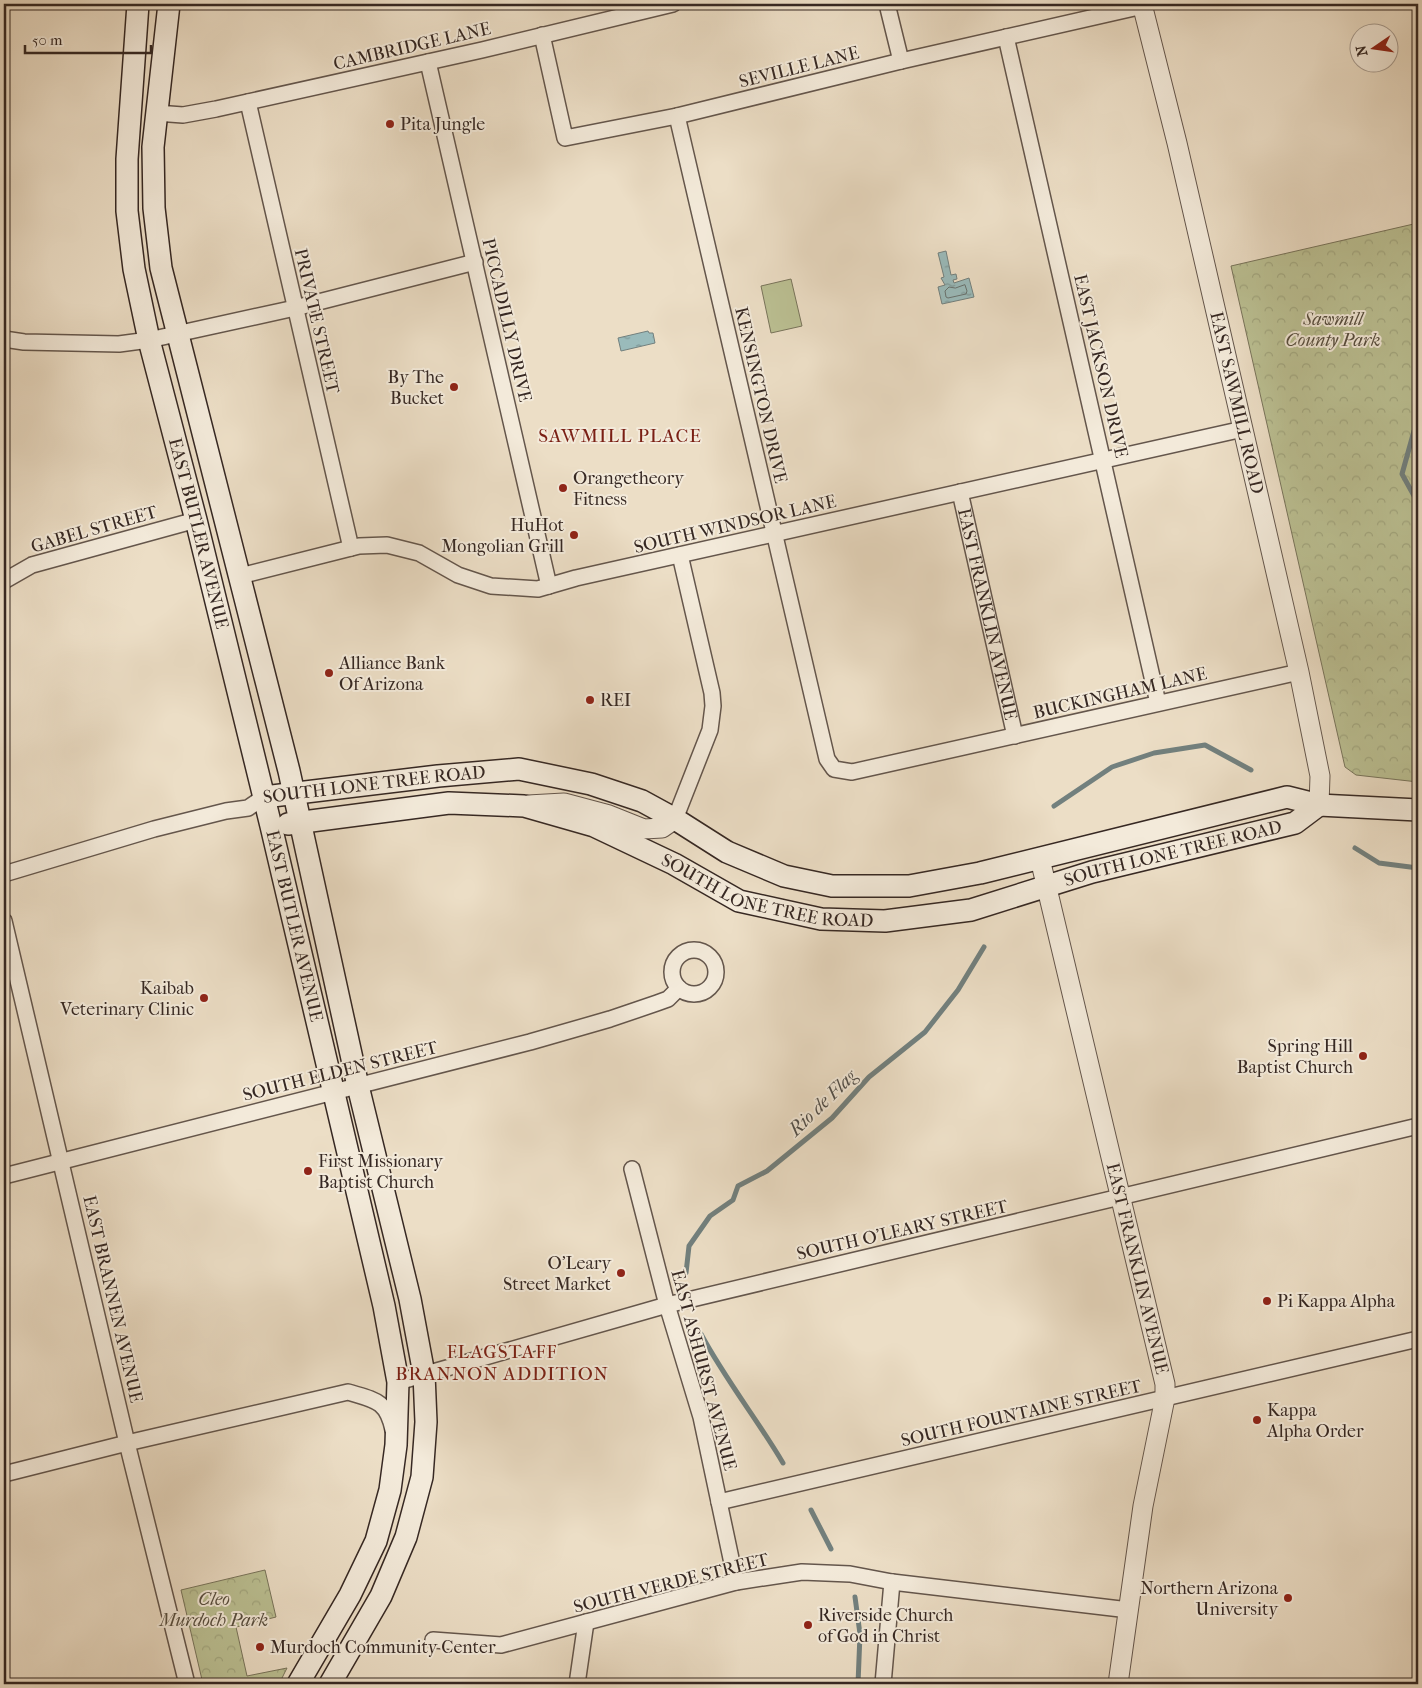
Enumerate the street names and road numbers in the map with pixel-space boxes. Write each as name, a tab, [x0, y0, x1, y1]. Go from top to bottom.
street label: CAMBRIDGE LANE	[331, 18, 493, 75]
street label: SEVILLE LANE	[737, 42, 861, 93]
street label: PICCADILLY DRIVE	[477, 236, 536, 404]
street label: PRIVATE STREET	[290, 246, 344, 397]
street label: EAST JACKSON DRIVE	[1069, 272, 1132, 460]
street label: KENSINGTON DRIVE	[730, 305, 791, 485]
street label: EAST SAWMILL ROAD	[1205, 310, 1268, 496]
street label: EAST BUTLER AVENUE	[164, 436, 232, 631]
street label: SOUTH WINDSOR LANE	[632, 491, 838, 558]
street label: GABEL STREET	[29, 501, 160, 558]
street label: EAST FRANKLIN AVENUE	[953, 506, 1021, 722]
street label: BUCKINGHAM LANE	[1031, 663, 1209, 724]
street label: SOUTH LONE TREE ROAD	[262, 762, 486, 808]
street label: SOUTH LONE TREE ROAD	[1061, 817, 1284, 891]
street label: EAST BUTLER AVENUE	[261, 828, 327, 1024]
street label: SOUTH LONE TREE ROAD	[658, 850, 874, 932]
street label: SOUTH ELDEN STREET	[241, 1037, 440, 1106]
street label: EAST FRANKLIN AVENUE	[1102, 1161, 1172, 1376]
street label: EAST BRANNEN AVENUE	[78, 1193, 147, 1405]
street label: SOUTH O'LEARY STREET	[795, 1196, 1010, 1265]
street label: EAST ASHURST AVENUE	[667, 1267, 741, 1473]
street label: SOUTH FOUNTAINE STREET	[899, 1375, 1144, 1451]
street label: SOUTH VERDE STREET	[571, 1549, 772, 1618]

